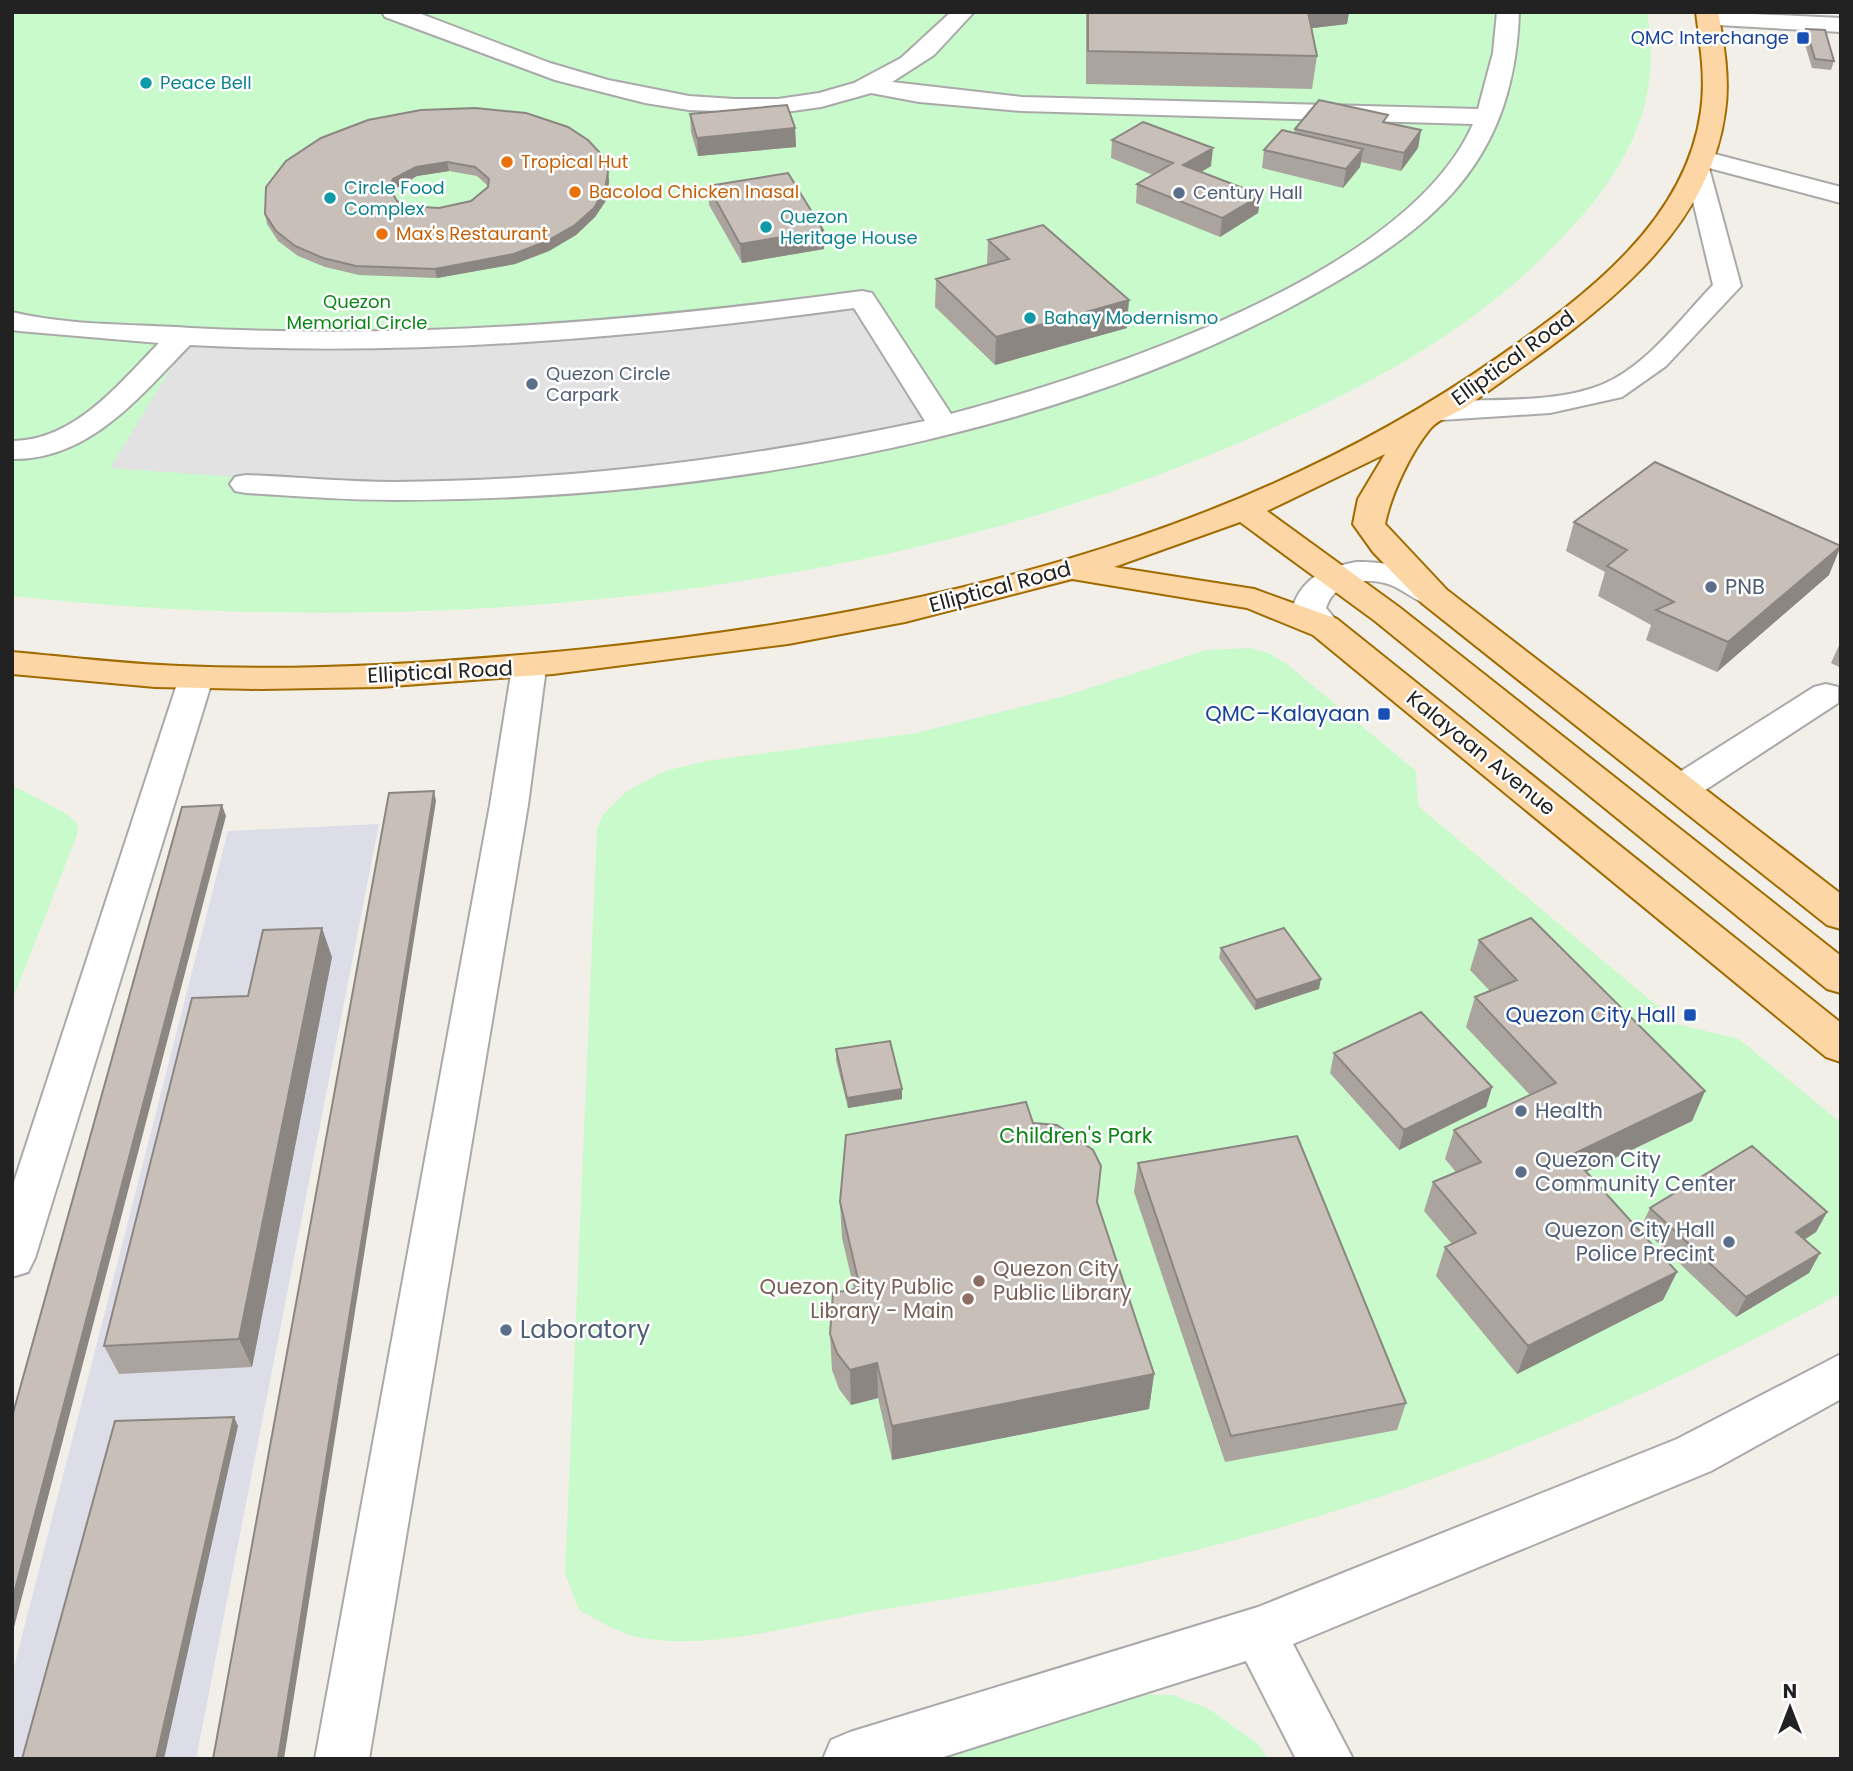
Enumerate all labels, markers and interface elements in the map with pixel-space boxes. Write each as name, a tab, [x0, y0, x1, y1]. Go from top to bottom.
place label: QMC Interchange	[1631, 25, 1789, 50]
marker: QMC Interchange	[1795, 30, 1811, 46]
place label: Peace Bell	[160, 70, 252, 95]
marker: Peace Bell	[138, 75, 154, 91]
place label: Tropical Hut	[521, 149, 628, 174]
marker: Tropical Hut	[499, 154, 515, 170]
place label: Circle Food Complex	[344, 175, 445, 221]
place label: Bacolod Chicken Inasal	[589, 179, 799, 204]
place label: Century Hall	[1193, 180, 1303, 205]
marker: Bacolod Chicken Inasal	[567, 184, 583, 200]
marker: Century Hall	[1171, 185, 1187, 201]
marker: Circle Food Complex	[322, 190, 338, 206]
place label: Quezon Heritage House	[780, 204, 918, 250]
marker: Quezon Heritage House	[758, 219, 774, 235]
place label: Max's Restaurant	[396, 221, 548, 246]
marker: Max's Restaurant	[374, 226, 390, 242]
park label: Quezon Memorial Circle	[287, 289, 427, 335]
street label: Elliptical Road	[1445, 303, 1580, 412]
place label: Bahay Modernismo	[1044, 305, 1218, 330]
marker: Bahay Modernismo	[1022, 310, 1038, 326]
place label: Quezon Circle Carpark	[546, 361, 670, 407]
marker: Quezon Circle Carpark	[524, 376, 540, 392]
street label: Elliptical Road	[926, 554, 1074, 619]
place label: PNB	[1725, 572, 1765, 601]
marker: PNB	[1703, 579, 1719, 595]
street label: Elliptical Road	[367, 653, 513, 690]
street label: Kalayaan Avenue	[1401, 683, 1562, 822]
place label: QMC–Kalayaan	[1205, 699, 1370, 728]
marker: QMC–Kalayaan	[1376, 706, 1392, 722]
place label: Quezon City Hall	[1505, 1000, 1676, 1029]
marker: Quezon City Hall	[1682, 1007, 1698, 1023]
place label: Health	[1535, 1096, 1603, 1125]
marker: Health	[1513, 1103, 1529, 1119]
park label: Children's Park	[999, 1121, 1153, 1150]
place label: Quezon City Community Center	[1535, 1145, 1736, 1198]
marker: Quezon City Community Center	[1513, 1164, 1529, 1180]
place label: Quezon City Hall Police Precint	[1544, 1215, 1715, 1268]
marker: Quezon City Hall Police Precint	[1721, 1234, 1737, 1250]
place label: Quezon City Public Library	[993, 1254, 1132, 1307]
place label: Quezon City Public Library - Main	[760, 1272, 954, 1325]
marker: Quezon City Public Library	[971, 1273, 987, 1289]
marker: Quezon City Public Library - Main	[960, 1291, 976, 1307]
place label: Laboratory	[520, 1313, 650, 1346]
marker: Laboratory	[498, 1322, 514, 1338]
north arrow	[1755, 1673, 1825, 1743]
text: N	[1783, 1678, 1797, 1705]

